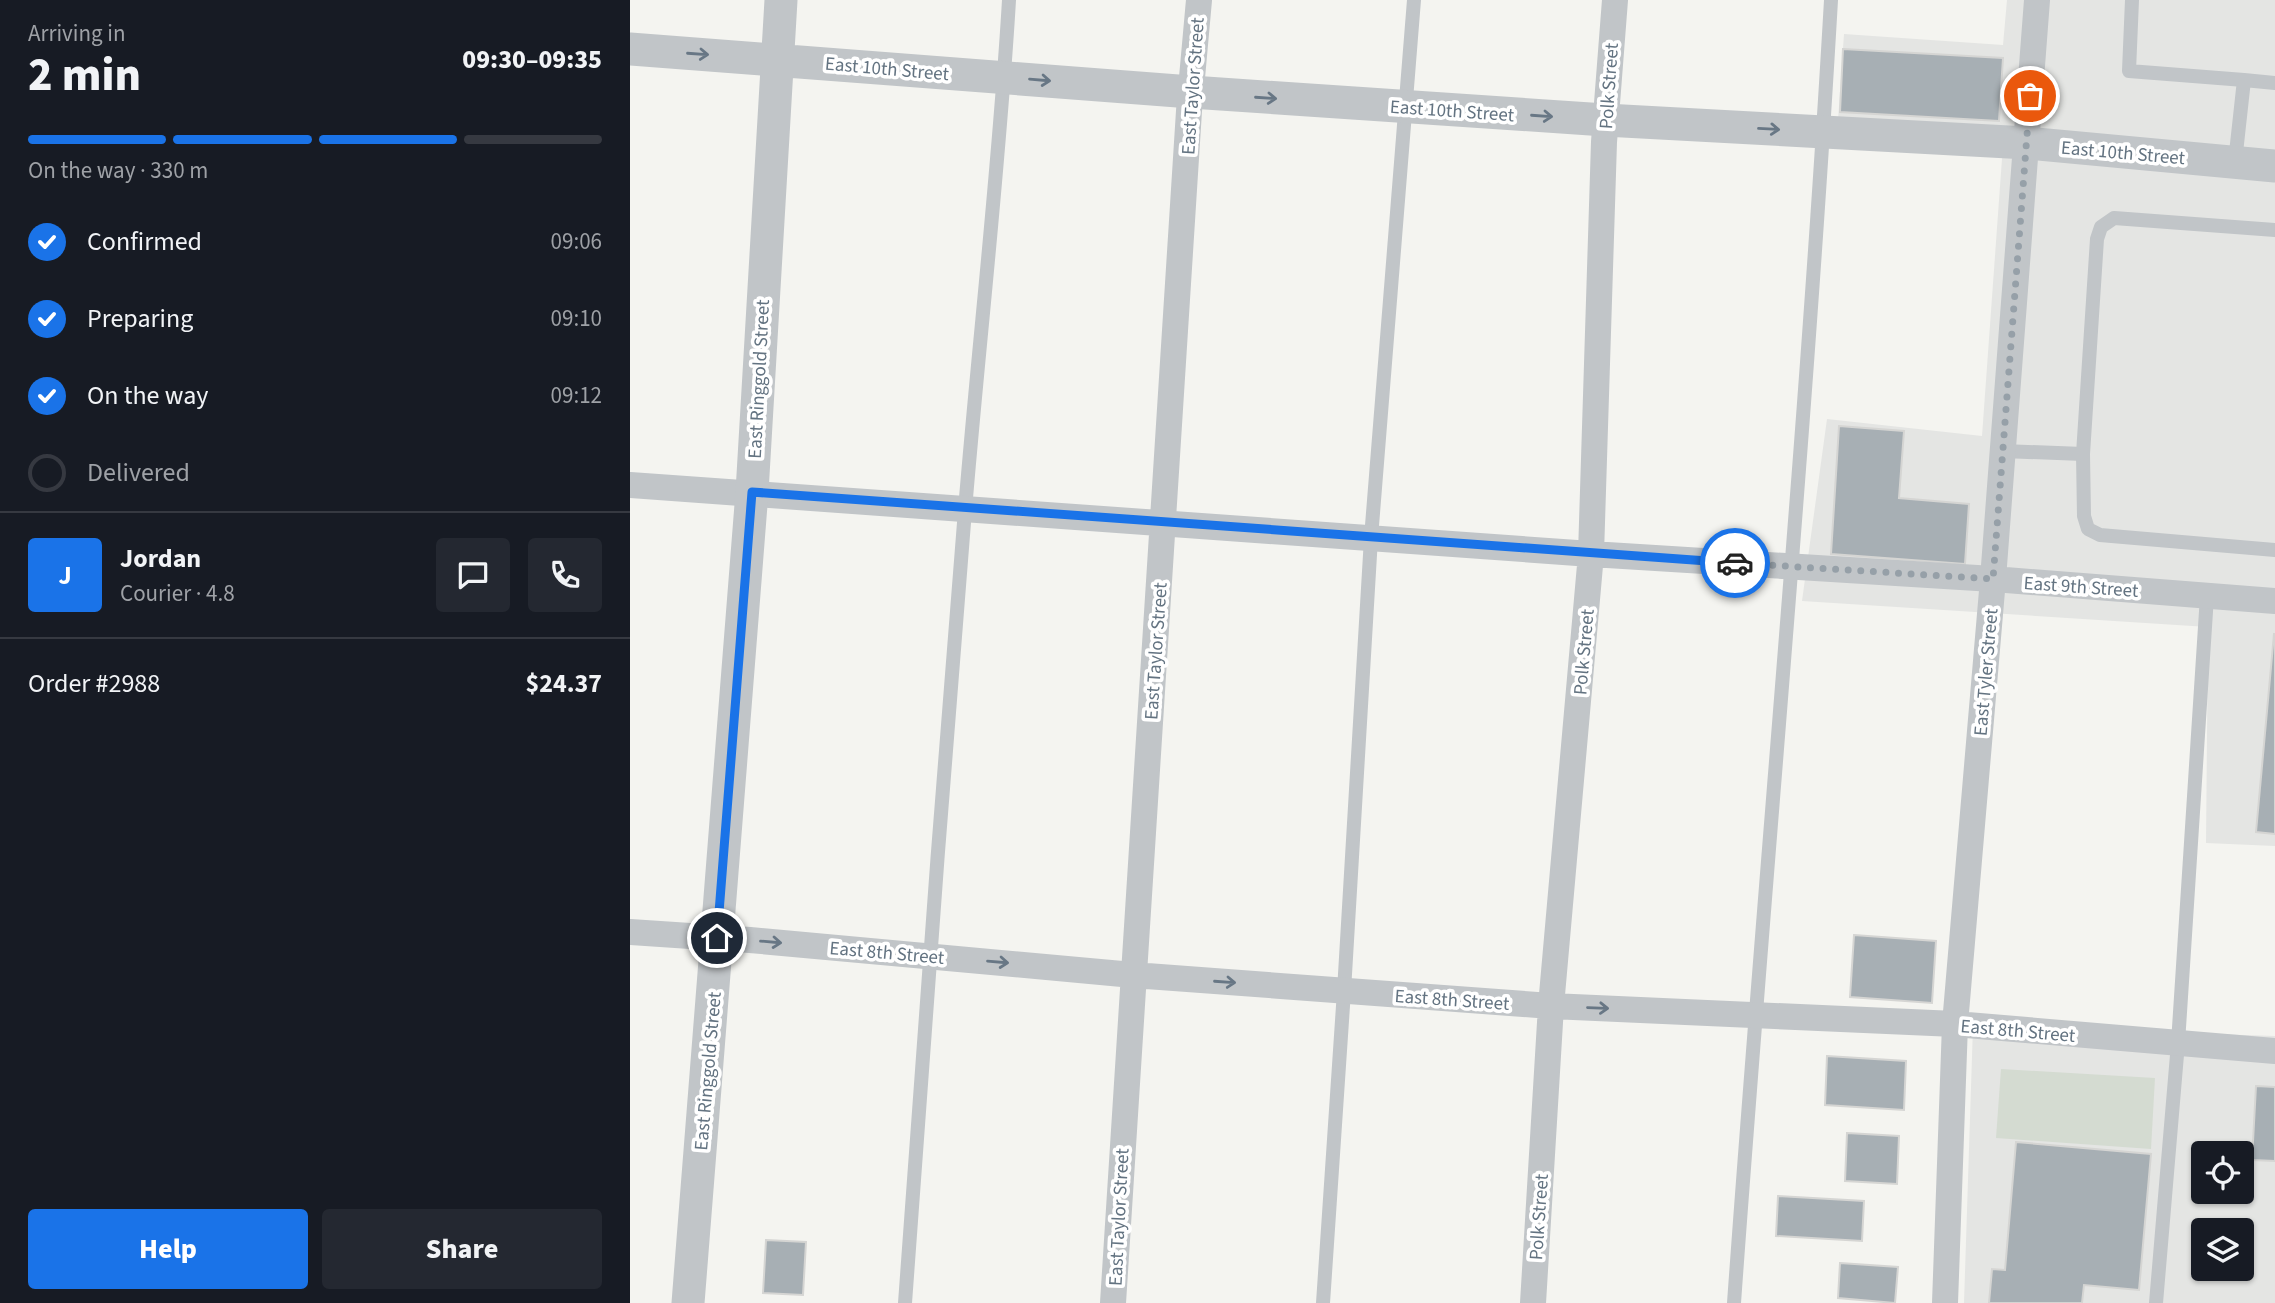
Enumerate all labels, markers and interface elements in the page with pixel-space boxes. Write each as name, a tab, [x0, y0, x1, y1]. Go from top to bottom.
street label: East Taylor Street	[1175, 16, 1212, 156]
text: Arriving in	[28, 17, 126, 50]
text: 09:30–09:35	[462, 41, 602, 78]
street label: Polk Street	[1593, 42, 1626, 130]
text: 2 min	[28, 43, 141, 108]
one-way arrow	[686, 48, 709, 61]
street label: East 10th Street	[824, 51, 951, 88]
pin	[2000, 66, 2060, 126]
one-way arrow	[1028, 74, 1050, 87]
icon: bag	[2011, 77, 2049, 115]
one-way arrow	[1255, 91, 1278, 104]
street label: East 10th Street	[1389, 94, 1515, 129]
one-way arrow	[1530, 110, 1553, 123]
one-way arrow	[1758, 123, 1781, 136]
street label: East 10th Street	[2060, 135, 2187, 172]
text: On the way · 330 m	[28, 154, 208, 187]
icon: check	[28, 223, 66, 261]
text: Confirmed	[87, 223, 202, 260]
text: 09:06	[551, 225, 602, 258]
street label: East Ringgold Street	[742, 298, 777, 459]
icon: check	[28, 300, 66, 338]
text: Preparing	[87, 300, 193, 337]
text: 09:10	[551, 302, 602, 335]
icon: check	[28, 377, 66, 415]
text: On the way	[87, 377, 208, 414]
text: 09:12	[551, 379, 602, 412]
text: Delivered	[87, 454, 190, 491]
courier	[1700, 528, 1770, 598]
button: chat	[436, 538, 510, 612]
button: phone	[528, 538, 602, 612]
text: Jordan	[120, 540, 201, 577]
icon: car	[1716, 544, 1754, 582]
text: J	[58, 557, 72, 594]
street label: East 9th Street	[2023, 570, 2140, 605]
text: Courier · 4.8	[120, 577, 235, 610]
street label: East Taylor Street	[1138, 581, 1175, 721]
street label: Polk Street	[1567, 607, 1602, 696]
street label: East Tyler Street	[1967, 607, 2006, 737]
text: Order #2988	[28, 665, 160, 702]
text: $24.37	[526, 665, 602, 702]
pin	[687, 908, 747, 968]
icon: home	[698, 919, 736, 957]
street label: East 8th Street	[828, 935, 946, 972]
one-way arrow	[760, 936, 782, 949]
one-way arrow	[986, 956, 1009, 969]
one-way arrow	[1213, 976, 1235, 989]
street label: East 8th Street	[1394, 983, 1511, 1018]
street label: East Ringgold Street	[688, 990, 729, 1152]
one-way arrow	[1586, 1002, 1609, 1015]
street label: East 8th Street	[1959, 1013, 2077, 1050]
map controls	[2191, 1141, 2254, 1281]
button: locate	[2191, 1141, 2254, 1204]
street label: East Taylor Street	[1102, 1147, 1137, 1287]
street label: Polk Street	[1523, 1173, 1556, 1261]
button: Help	[28, 1209, 308, 1289]
button: Share	[322, 1209, 602, 1289]
button: layers	[2191, 1218, 2254, 1281]

